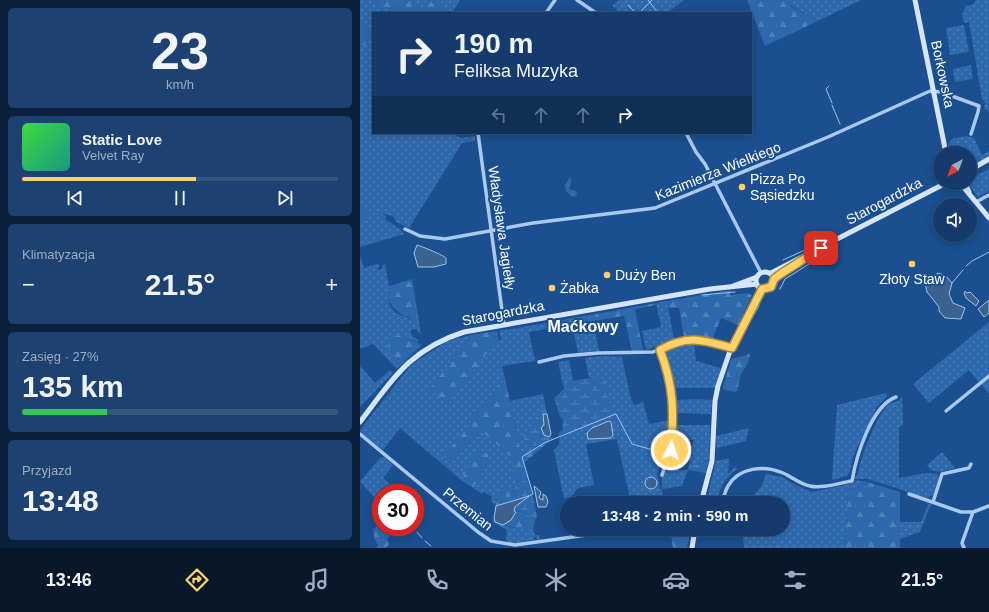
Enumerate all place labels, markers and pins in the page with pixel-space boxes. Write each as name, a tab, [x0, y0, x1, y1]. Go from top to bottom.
place label: Pizza Po Sąsiedzku	[750, 171, 815, 203]
marker: Pizza Po Sąsiedzku	[737, 182, 747, 192]
pin	[804, 231, 838, 265]
marker: Złoty Staw	[907, 259, 917, 269]
place label: Duży Ben	[615, 267, 676, 283]
marker: Duży Ben	[602, 270, 612, 280]
place label: Złoty Staw	[879, 271, 946, 287]
place label: Żabka	[560, 279, 599, 296]
marker: Żabka	[547, 283, 557, 293]

